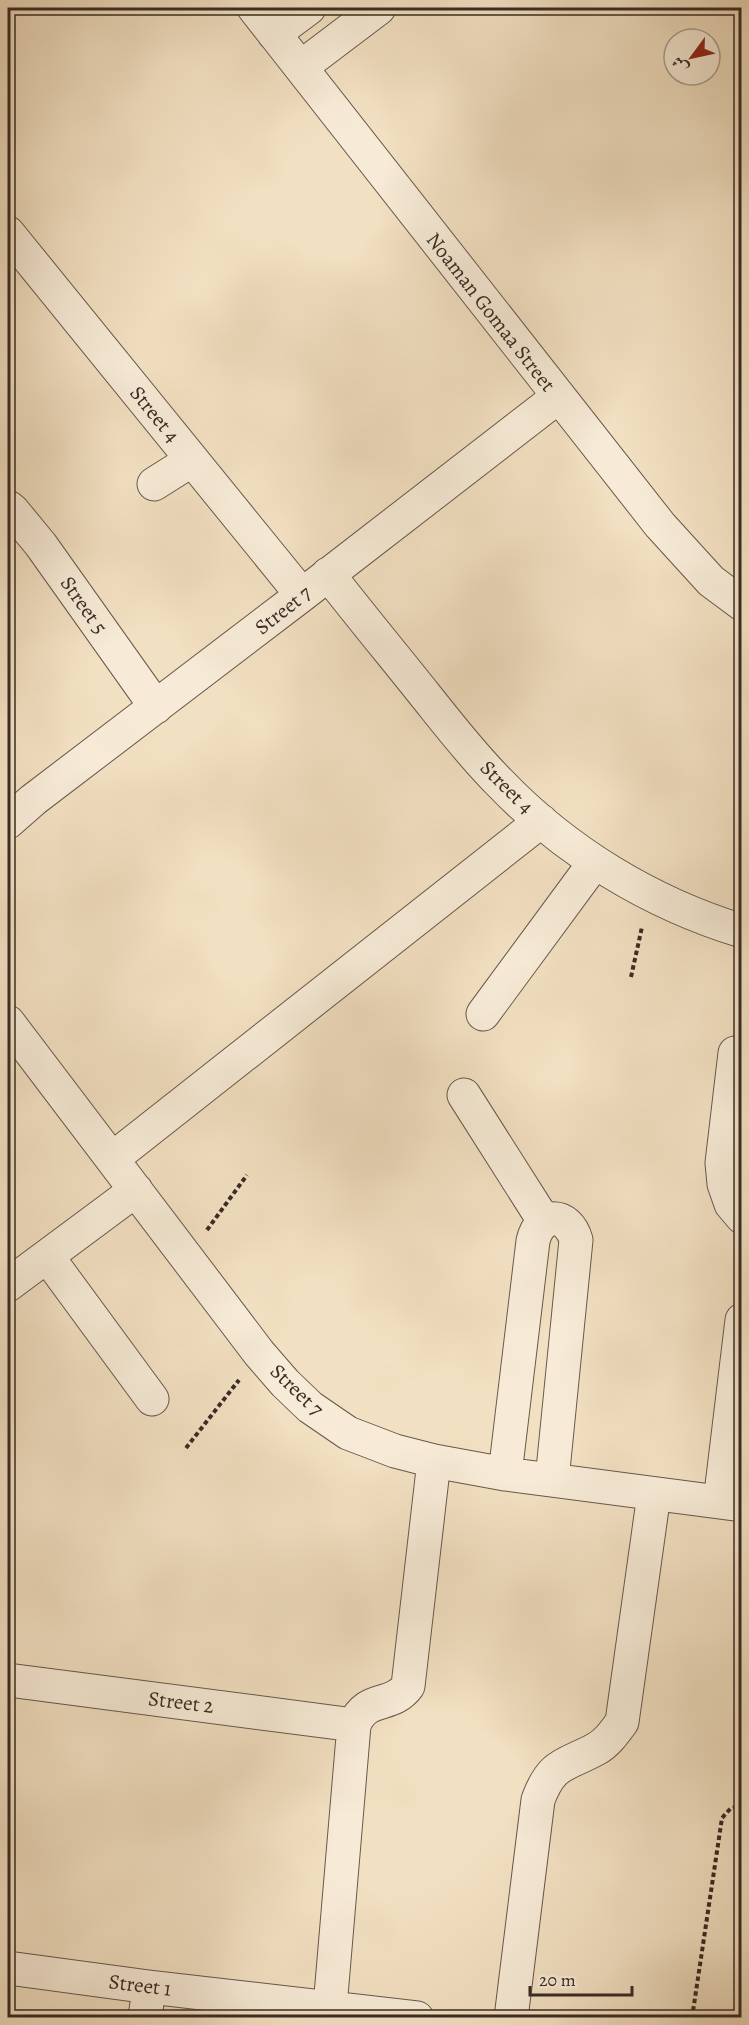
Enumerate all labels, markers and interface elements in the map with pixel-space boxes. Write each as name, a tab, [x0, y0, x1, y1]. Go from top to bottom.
north arrow	[662, 27, 722, 87]
text: ش	[667, 52, 694, 77]
street label: Noaman Gomaa Street	[420, 227, 562, 397]
street label: Street 4	[124, 380, 186, 448]
street label: Street 5	[54, 570, 114, 640]
street label: Street 7	[249, 579, 317, 641]
street label: Street 4	[474, 754, 540, 820]
street label: Street 7	[264, 1357, 330, 1423]
street label: Street 2	[147, 1684, 215, 1720]
scale bar	[530, 1959, 632, 1997]
street label: Street 1	[107, 1967, 173, 2003]
text: 20 m	[539, 1968, 576, 1992]

